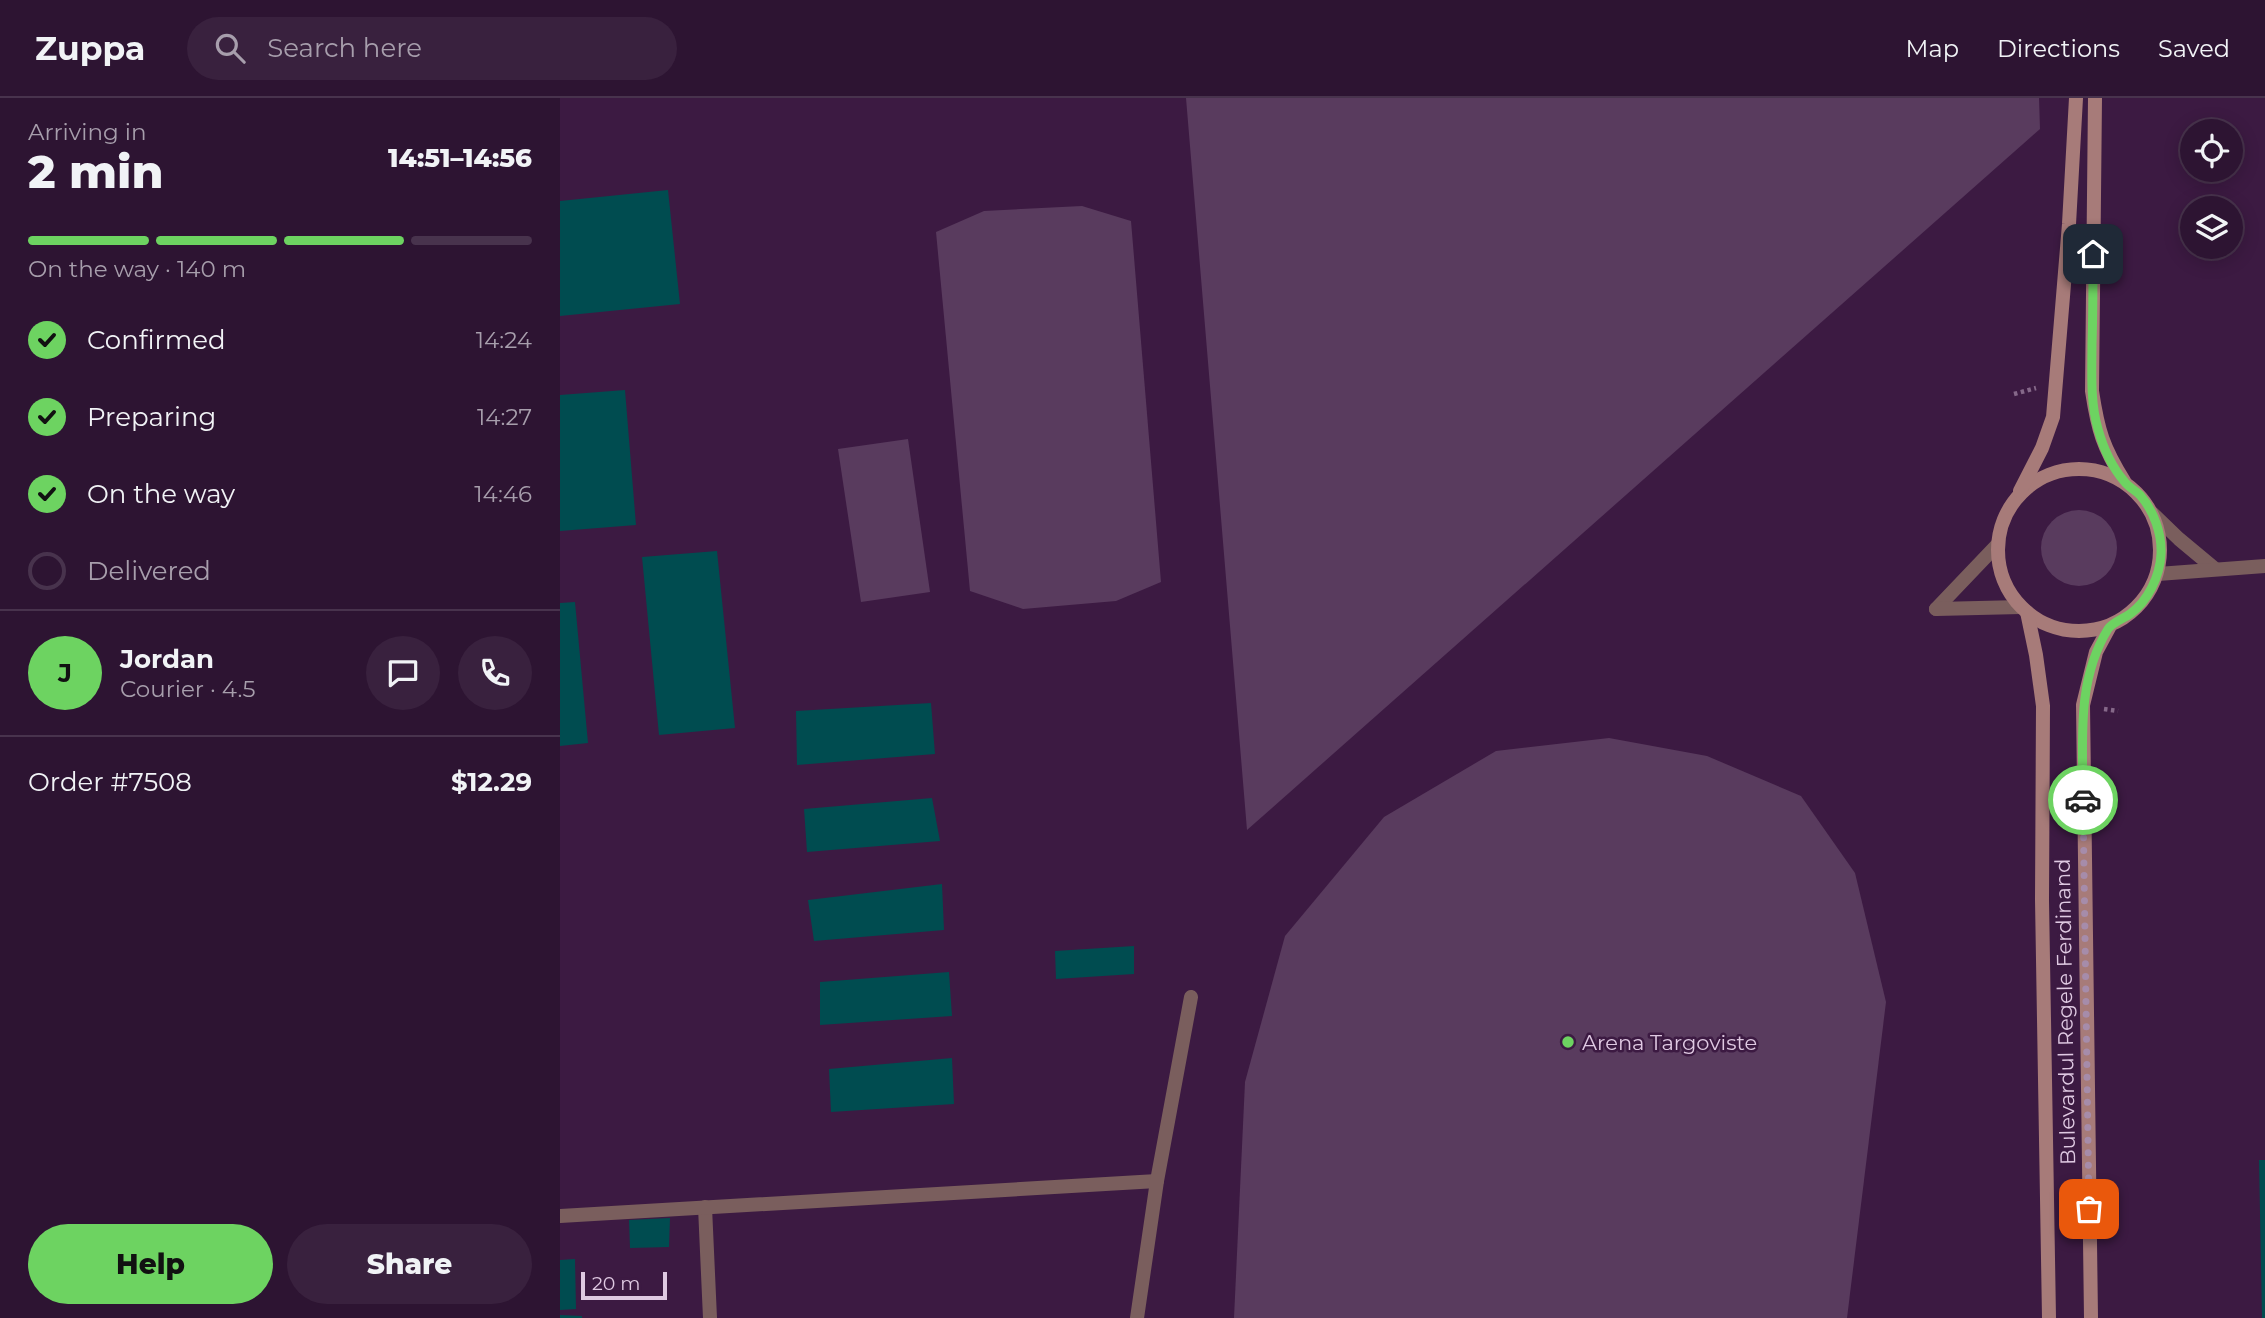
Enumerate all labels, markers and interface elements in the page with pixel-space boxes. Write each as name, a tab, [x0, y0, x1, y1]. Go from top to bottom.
search box	[187, 17, 677, 80]
text: Zuppa	[35, 28, 145, 68]
icon: search	[211, 29, 249, 67]
text: Search here	[267, 32, 422, 64]
text: Map	[1906, 34, 1959, 63]
text: Directions	[1997, 34, 2120, 63]
text: Saved	[2158, 34, 2230, 63]
text: Arriving in	[28, 118, 147, 146]
map controls	[2180, 119, 2243, 259]
button: locate	[2180, 119, 2243, 182]
text: 14:51–14:56	[388, 142, 532, 174]
text: 2 min	[28, 143, 163, 200]
button: layers	[2180, 196, 2243, 259]
pin	[2063, 224, 2123, 284]
icon: home	[2074, 235, 2112, 273]
text: On the way · 140 m	[28, 255, 246, 283]
icon: check	[28, 321, 66, 359]
text: Confirmed	[87, 324, 226, 356]
text: 14:24	[476, 326, 532, 354]
icon: check	[28, 398, 66, 436]
text: Preparing	[87, 401, 216, 433]
text: 14:27	[477, 403, 532, 431]
icon: check	[28, 475, 66, 513]
text: On the way	[87, 478, 235, 510]
text: 14:46	[474, 480, 532, 508]
text: Delivered	[87, 555, 211, 587]
button: chat	[366, 636, 440, 710]
button: phone	[458, 636, 532, 710]
text: Jordan	[120, 643, 214, 675]
text: J	[58, 657, 72, 689]
text: Courier · 4.5	[120, 675, 255, 703]
courier	[2048, 765, 2118, 835]
text: Order #7508	[28, 766, 192, 798]
text: $12.29	[451, 766, 532, 798]
icon: car	[2064, 781, 2102, 819]
street label: Bulevardul Regele Ferdinand	[2050, 859, 2080, 1165]
place label: Arena Targoviste	[1582, 1030, 1757, 1055]
marker: Arena Targoviste	[1560, 1034, 1576, 1050]
pin	[2059, 1179, 2119, 1239]
icon: bag	[2070, 1190, 2108, 1228]
button: Help	[28, 1224, 273, 1304]
button: Share	[287, 1224, 532, 1304]
scale bar	[581, 1269, 667, 1301]
text: 20 m	[592, 1272, 640, 1295]

